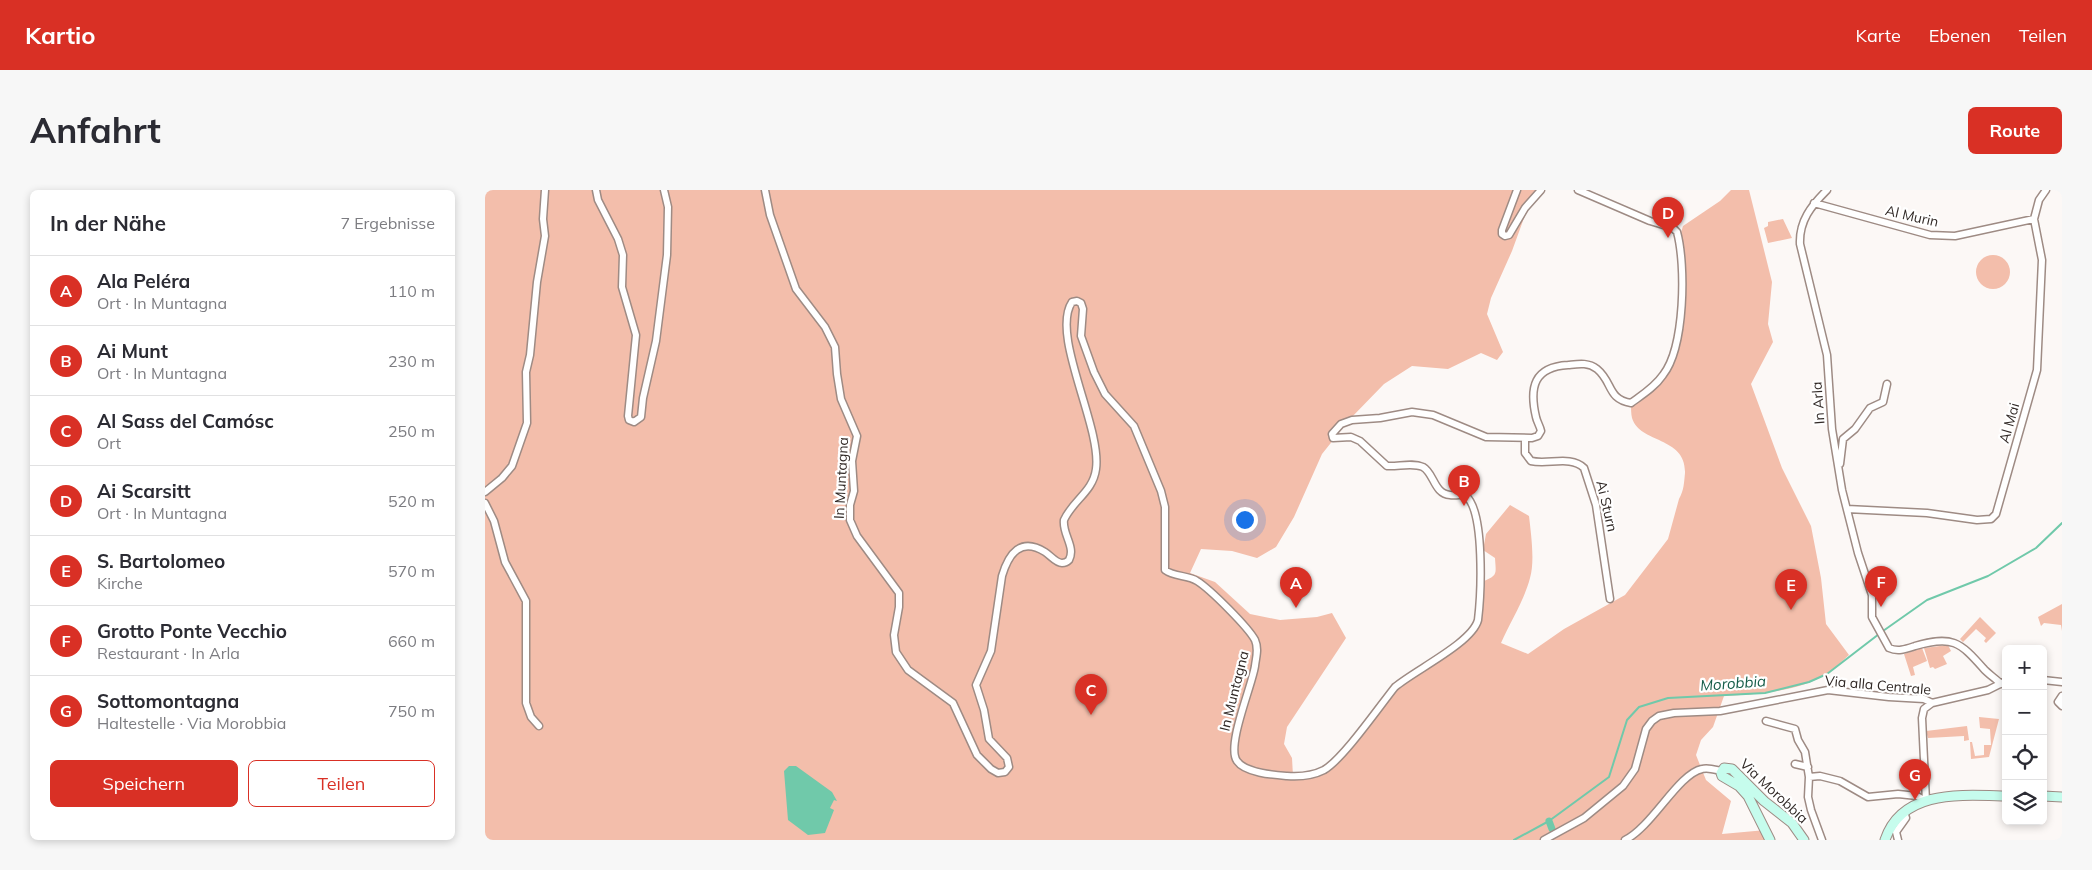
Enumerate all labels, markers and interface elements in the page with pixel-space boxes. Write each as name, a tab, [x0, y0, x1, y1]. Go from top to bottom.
text: Kartio	[25, 20, 96, 50]
text: Karte	[1855, 24, 1901, 47]
text: Ebenen	[1929, 24, 1991, 47]
text: Teilen	[2019, 24, 2067, 47]
button: Route	[1968, 107, 2062, 154]
text: Anfahrt	[30, 108, 161, 152]
pin: D	[1652, 197, 1684, 238]
street label: Al Murin	[1884, 201, 1940, 231]
text: In der Nähe	[50, 210, 166, 236]
text: 7 Ergebnisse	[340, 213, 435, 233]
text: Ala Peléra	[97, 269, 190, 293]
text: A	[60, 281, 72, 301]
text: 110 m	[388, 281, 435, 301]
text: Ort · In Muntagna	[97, 293, 227, 313]
text: Ai Munt	[97, 339, 168, 363]
text: B	[60, 351, 72, 371]
text: 230 m	[388, 351, 435, 371]
text: Ort · In Muntagna	[97, 363, 227, 383]
street label: In Arla	[1808, 381, 1828, 425]
street label: Al Mai	[1995, 401, 2023, 445]
text: Al Sass del Camósc	[97, 409, 274, 433]
text: C	[61, 421, 71, 441]
text: 250 m	[388, 421, 435, 441]
text: Ort	[97, 433, 121, 453]
street label: In Muntagna	[830, 437, 852, 519]
pin: B	[1448, 465, 1480, 506]
text: Ai Scarsitt	[97, 479, 191, 503]
street label: Ai Sturn	[1592, 479, 1622, 533]
text: D	[60, 491, 72, 511]
text: 520 m	[388, 491, 435, 511]
text: Ort · In Muntagna	[97, 503, 227, 523]
your location	[1232, 507, 1258, 533]
text: S. Bartolomeo	[97, 549, 225, 573]
text: E	[61, 561, 71, 581]
text: 570 m	[388, 561, 435, 581]
pin: F	[1865, 566, 1897, 607]
pin: A	[1280, 567, 1312, 608]
pin: E	[1775, 569, 1807, 610]
text: Kirche	[97, 573, 143, 593]
text: Grotto Ponte Vecchio	[97, 619, 287, 643]
text: F	[61, 631, 71, 651]
text: 660 m	[388, 631, 435, 651]
text: Restaurant · In Arla	[97, 643, 240, 663]
map controls	[2002, 645, 2047, 825]
button: +	[2002, 645, 2047, 690]
street label: In Muntagna	[1215, 649, 1253, 733]
water label: Morobbia	[1699, 671, 1767, 695]
street label: Via alla Centrale	[1824, 671, 1932, 699]
pin: C	[1075, 674, 1107, 715]
text: Sottomontagna	[97, 689, 239, 713]
button: −	[2002, 690, 2047, 735]
text: G	[60, 701, 72, 721]
text: 750 m	[388, 701, 435, 721]
text: Haltestelle · Via Morobbia	[97, 713, 286, 733]
button: locate	[2002, 735, 2047, 780]
street label: Via Morobbia	[1736, 755, 1812, 827]
pin: G	[1899, 759, 1931, 800]
button: Speichern	[50, 760, 238, 807]
button: Teilen	[248, 760, 435, 807]
button: layers	[2002, 780, 2047, 825]

